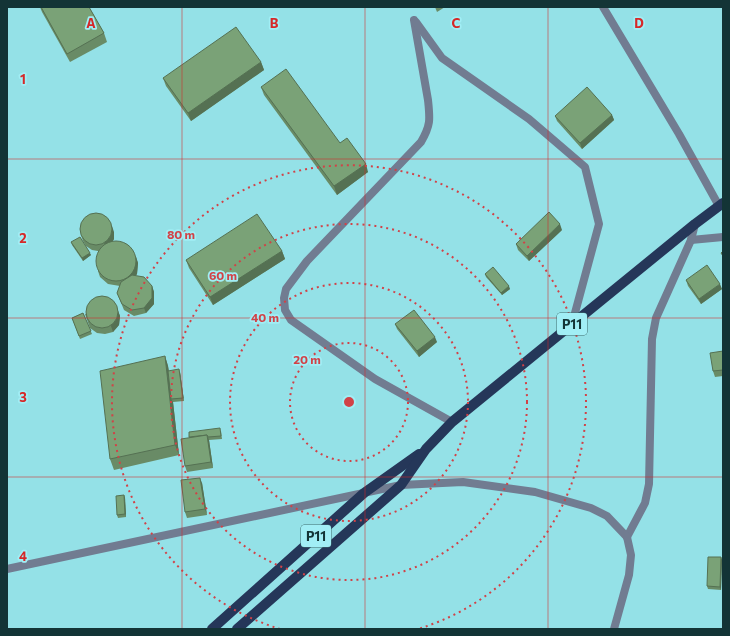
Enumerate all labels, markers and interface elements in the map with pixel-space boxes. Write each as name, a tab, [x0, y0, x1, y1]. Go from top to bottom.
text: A	[86, 15, 96, 31]
text: B	[270, 15, 279, 31]
text: C	[452, 15, 461, 31]
text: D	[634, 15, 644, 31]
text: 1	[20, 71, 26, 87]
text: 80 m	[167, 227, 195, 241]
text: 2	[19, 230, 27, 246]
text: 60 m	[209, 268, 237, 282]
text: 40 m	[251, 310, 279, 324]
road number: P11	[557, 313, 587, 335]
text: 20 m	[293, 352, 321, 366]
text: 3	[19, 389, 27, 405]
centre of rings	[342, 395, 356, 409]
road number: P11	[301, 525, 331, 547]
text: 4	[19, 548, 27, 564]

